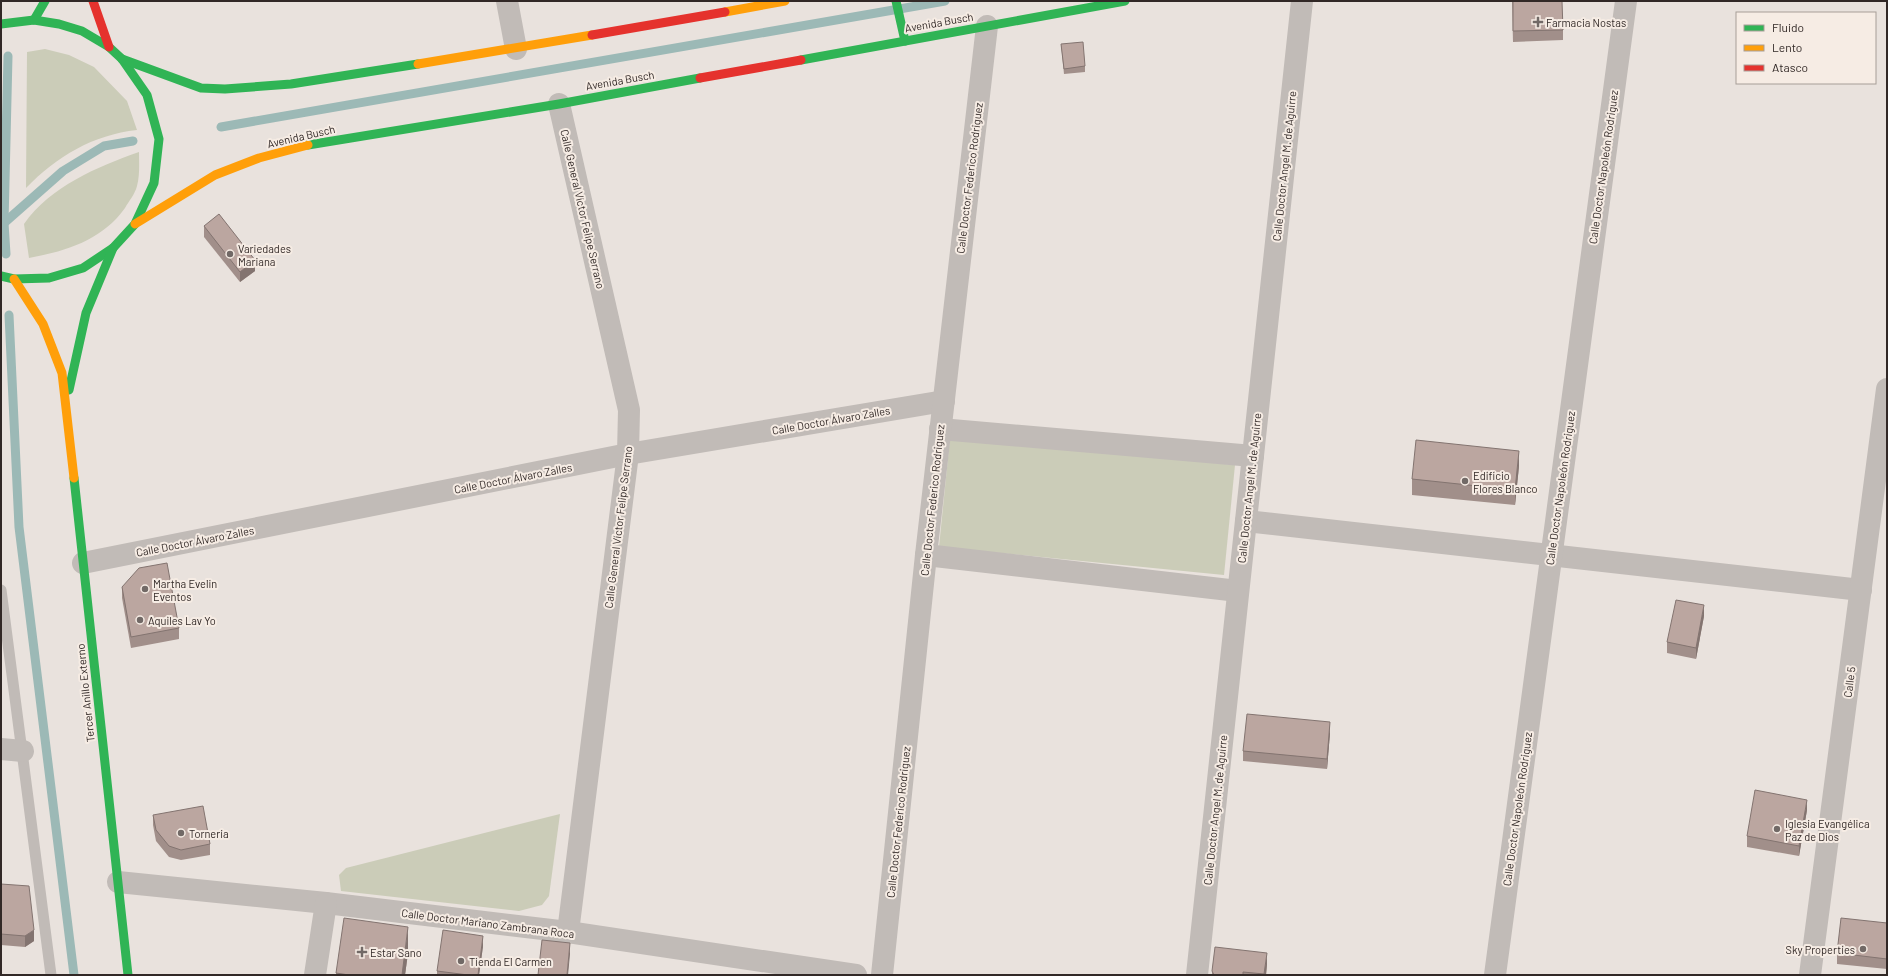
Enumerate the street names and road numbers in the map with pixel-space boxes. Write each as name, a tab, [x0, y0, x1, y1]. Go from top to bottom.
street label: Avenida Busch	[904, 10, 974, 34]
street label: Avenida Busch	[585, 68, 655, 92]
street label: Calle Doctor Napoleón Rodriguez	[1586, 89, 1620, 245]
street label: Calle Doctor Angel M. de Aguirre	[1270, 90, 1298, 242]
street label: Calle Doctor Federico Rodriguez	[953, 102, 985, 254]
street label: Avenida Busch	[266, 122, 336, 150]
street label: Calle General Víctor Felipe Serrano	[558, 128, 608, 290]
street label: Calle Doctor Álvaro Zalles	[771, 403, 891, 437]
street label: Calle Doctor Napoleón Rodriguez	[1543, 410, 1577, 566]
street label: Calle Doctor Angel M. de Aguirre	[1235, 412, 1263, 564]
street label: Calle Doctor Federico Rodriguez	[918, 424, 946, 576]
street label: Calle General Víctor Felipe Serrano	[602, 445, 634, 609]
street label: Calle Doctor Álvaro Zalles	[453, 460, 573, 496]
street label: Calle Doctor Álvaro Zalles	[135, 523, 255, 559]
street label: Tercer Anillo Externo	[73, 643, 97, 743]
street label: Calle 5	[1841, 665, 1857, 698]
street label: Calle Doctor Napoleón Rodriguez	[1500, 731, 1534, 887]
street label: Calle Doctor Angel M. de Aguirre	[1201, 734, 1229, 886]
street label: Calle Doctor Federico Rodriguez	[884, 746, 912, 898]
street label: Calle Doctor Mariano Zambrana Roca	[401, 906, 575, 940]

